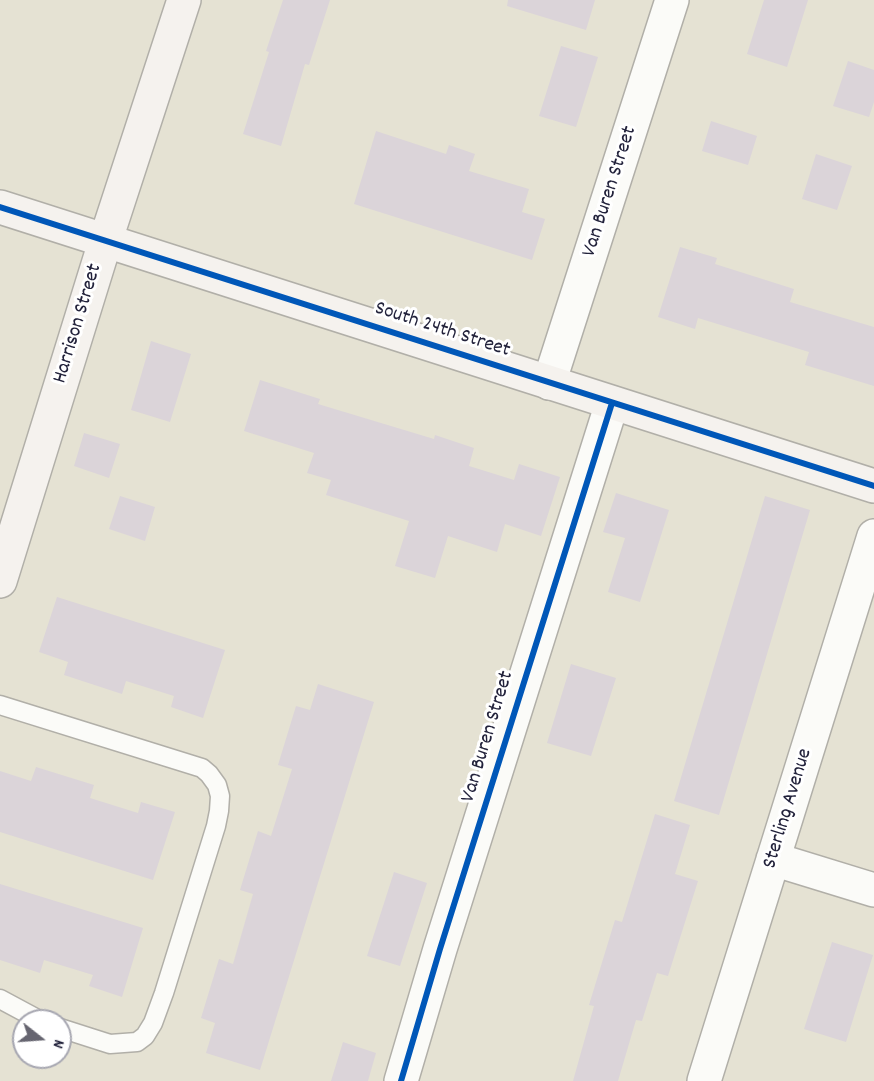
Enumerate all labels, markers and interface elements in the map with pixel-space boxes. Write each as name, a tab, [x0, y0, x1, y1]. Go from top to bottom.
street label: Van Buren Street	[578, 123, 644, 261]
street label: Harrison Street	[49, 261, 109, 387]
street label: South 24th Street	[371, 297, 513, 365]
street label: Van Buren Street	[457, 668, 521, 806]
street label: Sterling Avenue	[759, 746, 819, 872]
north arrow	[12, 1009, 72, 1069]
text: N	[46, 1037, 70, 1051]

